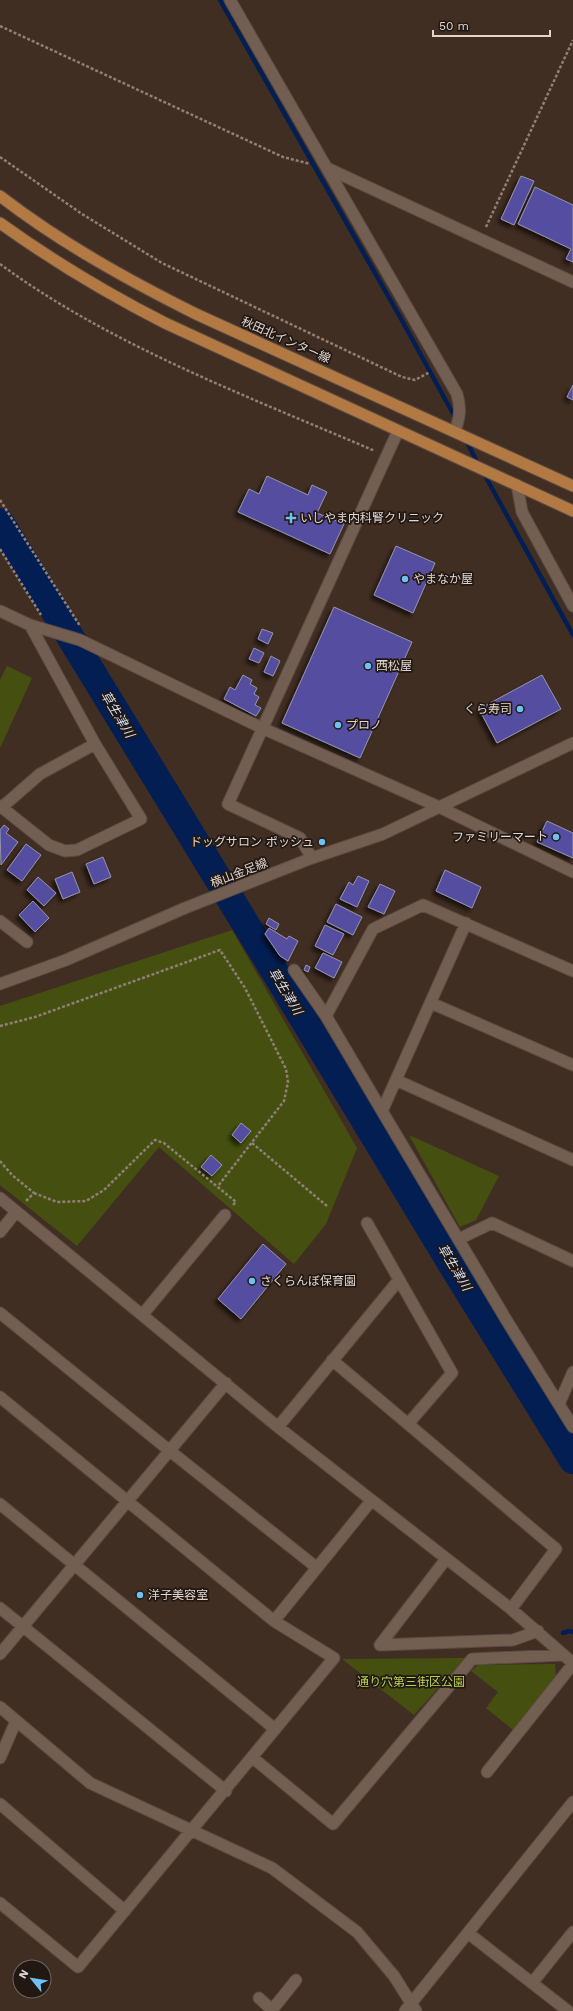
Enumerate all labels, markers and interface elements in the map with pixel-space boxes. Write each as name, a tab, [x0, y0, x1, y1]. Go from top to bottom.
scale bar	[433, 12, 550, 38]
text: 50 m	[439, 19, 469, 33]
street label: 秋田北インター線	[239, 314, 333, 366]
place label: いしやま内科腎クリニック	[300, 511, 444, 525]
marker: いしやま内科腎クリニック	[285, 512, 297, 524]
place label: やまなか屋	[413, 572, 473, 586]
marker: やまなか屋	[400, 574, 410, 584]
place label: 西松屋	[376, 659, 412, 673]
marker: 西松屋	[363, 661, 373, 671]
water label: 草生津川	[98, 688, 138, 742]
place label: くら寿司	[464, 702, 512, 716]
marker: くら寿司	[515, 704, 525, 714]
place label: プロノ	[346, 718, 382, 732]
marker: プロノ	[333, 720, 343, 730]
place label: ファミリーマート	[452, 830, 548, 844]
marker: ファミリーマート	[551, 832, 561, 842]
place label: ドッグサロン ポッシュ	[190, 835, 314, 849]
marker: ドッグサロン ポッシュ	[317, 837, 327, 847]
street label: 横山金足線	[208, 856, 270, 890]
water label: 草生津川	[266, 965, 306, 1019]
water label: 草生津川	[435, 1241, 475, 1295]
place label: さくらんぼ保育園	[260, 1274, 356, 1288]
marker: さくらんぼ保育園	[247, 1276, 257, 1286]
place label: 洋子美容室	[148, 1588, 208, 1602]
marker: 洋子美容室	[135, 1590, 145, 1600]
park label: 通り穴第三街区公園	[357, 1675, 465, 1689]
north arrow	[12, 1959, 52, 1999]
text: N	[16, 1967, 31, 1981]

